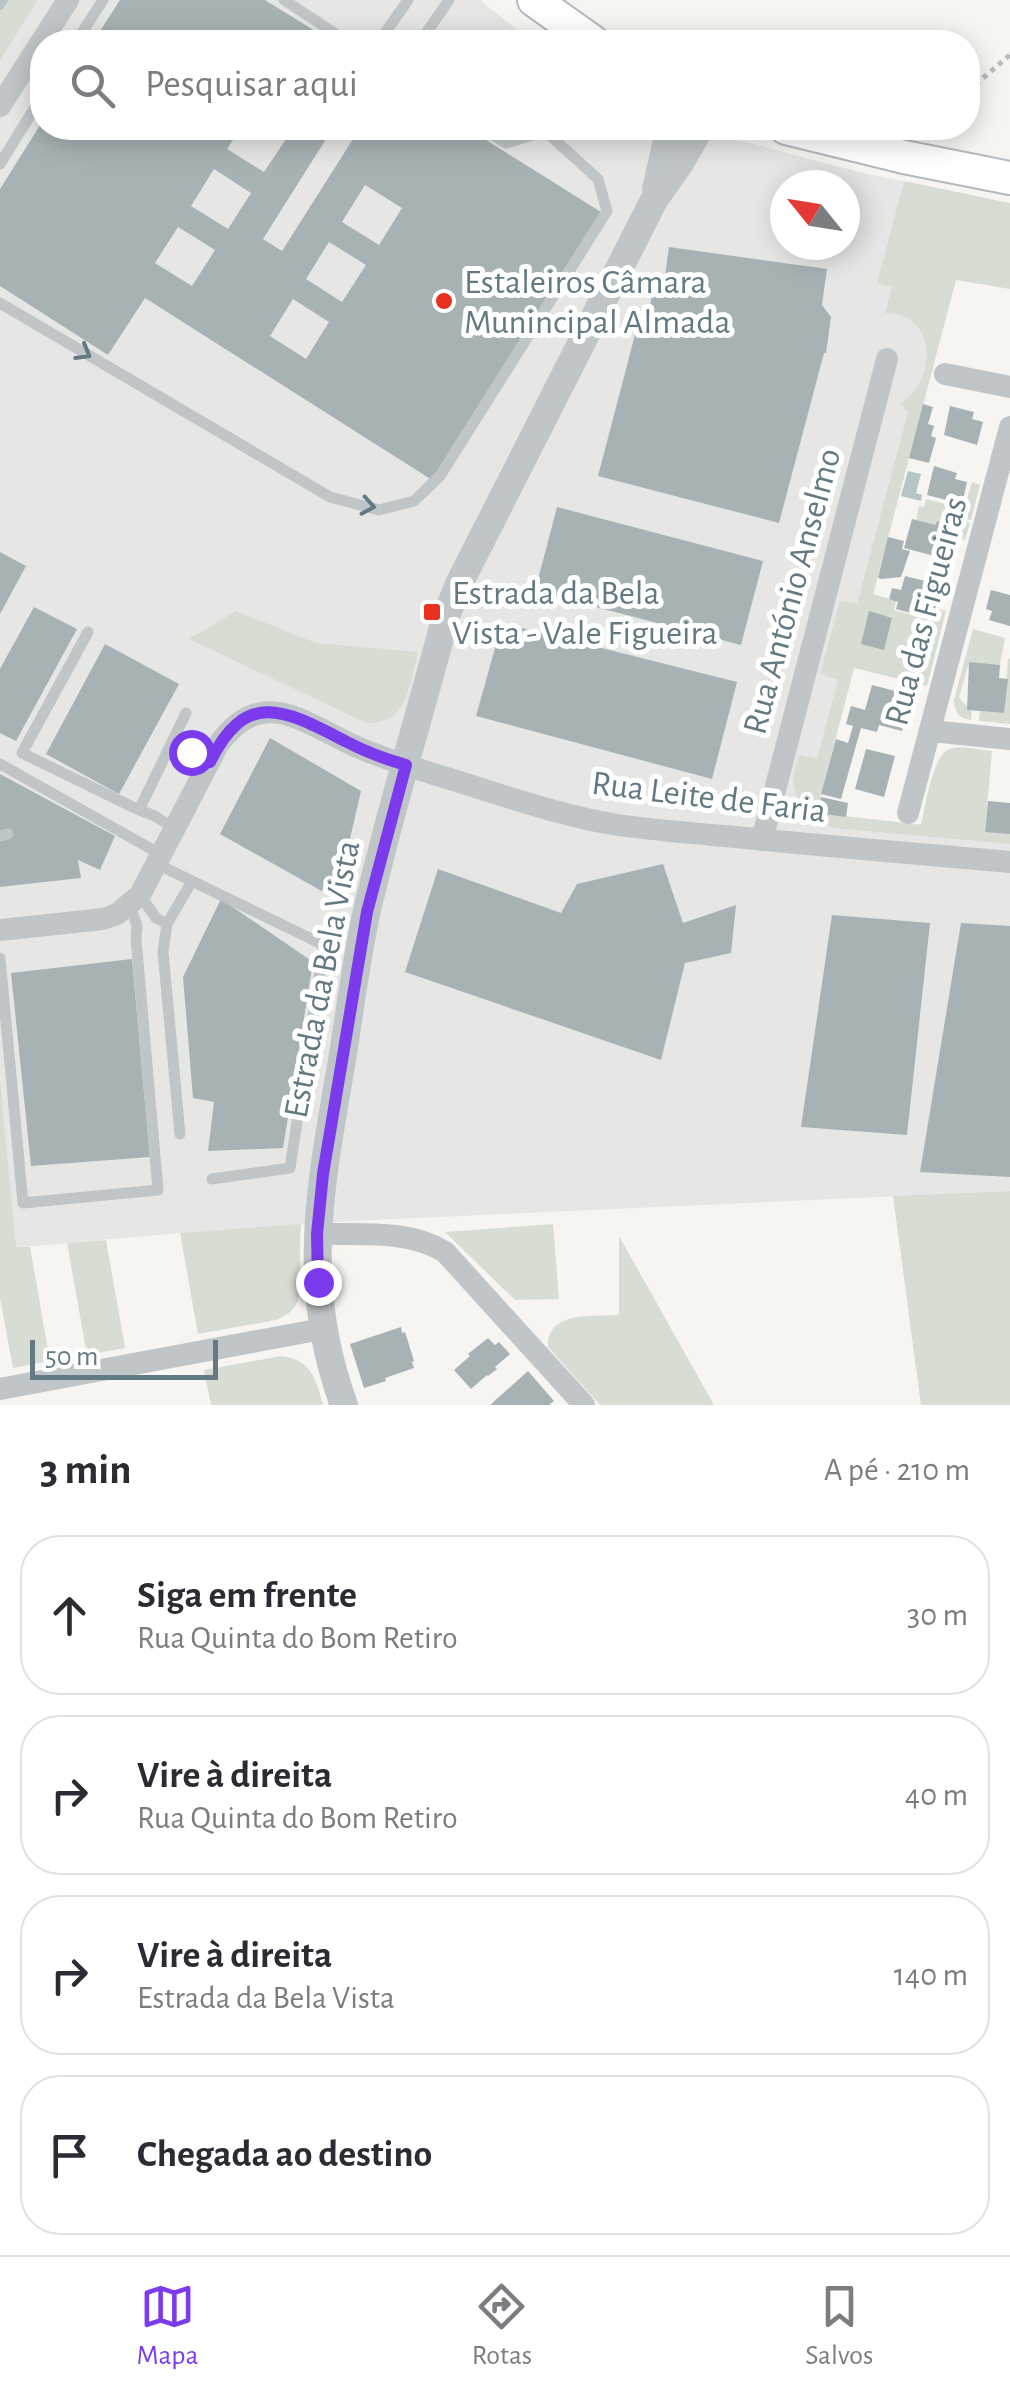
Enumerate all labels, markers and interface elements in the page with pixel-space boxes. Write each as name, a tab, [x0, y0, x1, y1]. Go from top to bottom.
search box	[30, 30, 980, 140]
icon: search	[65, 58, 120, 113]
text: Pesquisar aqui	[145, 66, 358, 104]
north arrow	[770, 170, 860, 260]
place label: Estaleiros Câmara Munincipal Almada	[464, 265, 731, 340]
marker: Estaleiros Câmara Munincipal Almada	[433, 290, 455, 312]
one-way arrow	[73, 341, 91, 360]
street label: Rua António Anselmo	[737, 445, 847, 738]
street label: Rua das Figueiras	[879, 493, 974, 729]
one-way arrow	[360, 495, 376, 516]
place label: Estrada da Bela Vista - Vale Figueira	[452, 576, 718, 651]
marker: Estrada da Bela Vista - Vale Figueira	[421, 601, 443, 623]
route start	[169, 730, 215, 776]
street label: Rua Leite de Faria	[590, 766, 828, 829]
street label: Estrada da Bela Vista	[278, 838, 367, 1121]
route end	[296, 1260, 342, 1306]
scale bar	[30, 1335, 218, 1380]
text: 50 m	[45, 1343, 99, 1371]
text: 3 min	[40, 1449, 132, 1491]
text: A pé · 210 m	[824, 1454, 970, 1486]
text: Siga em frente	[137, 1577, 357, 1615]
icon: ahead	[42, 1588, 97, 1643]
text: 30 m	[907, 1599, 968, 1631]
text: Rua Quinta do Bom Retiro	[137, 1622, 458, 1654]
text: Vire à direita	[137, 1757, 332, 1795]
icon: right	[42, 1768, 97, 1823]
text: 40 m	[905, 1779, 968, 1811]
text: Rua Quinta do Bom Retiro	[137, 1802, 458, 1834]
text: Vire à direita	[137, 1937, 332, 1975]
icon: right	[42, 1948, 97, 2003]
text: 140 m	[894, 1959, 968, 1991]
text: Estrada da Bela Vista	[137, 1982, 395, 2014]
icon: arrive	[42, 2128, 97, 2183]
text: Chegada ao destino	[137, 2136, 432, 2174]
tab: Mapa	[137, 2279, 199, 2373]
tab: Rotas	[472, 2279, 532, 2373]
tab: Salvos	[805, 2279, 873, 2373]

